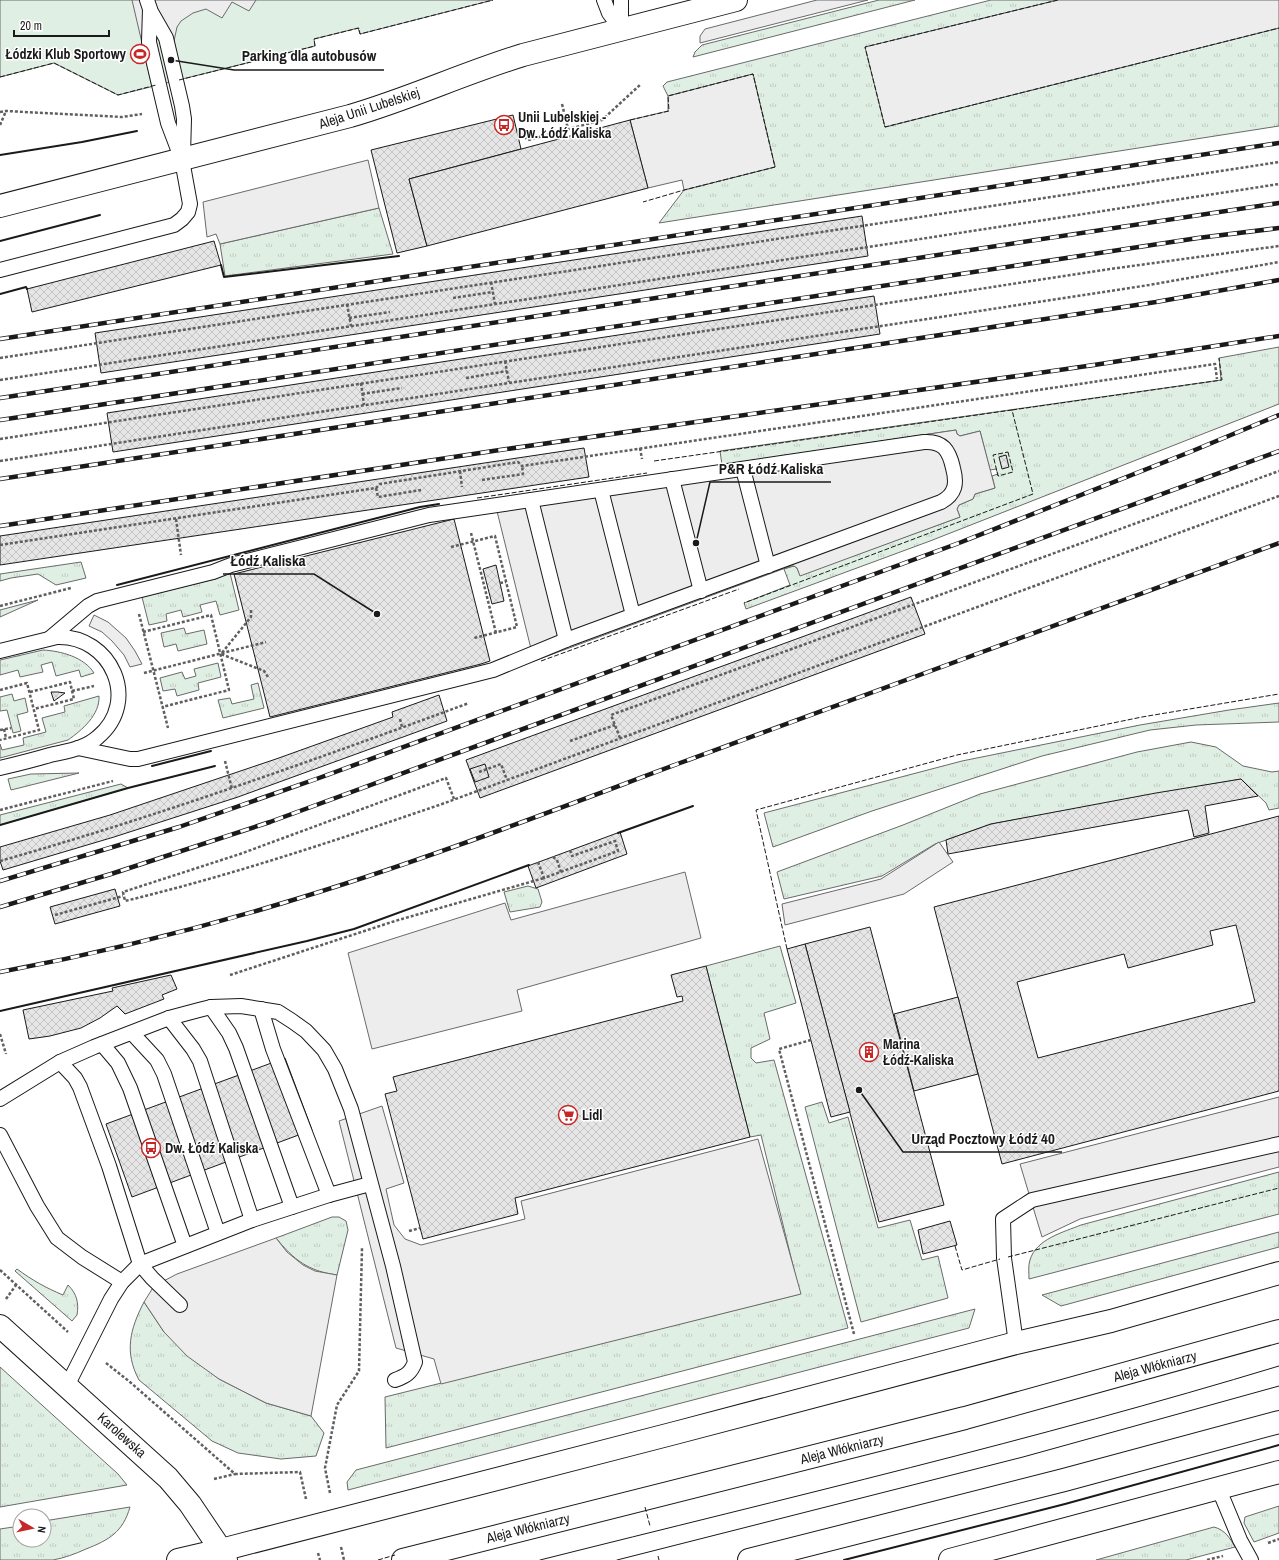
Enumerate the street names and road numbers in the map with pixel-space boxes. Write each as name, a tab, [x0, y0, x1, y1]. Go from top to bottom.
street label: Aleja Unii Lubelskiej	[316, 83, 422, 133]
street label: Aleja Włókniarzy	[1110, 1346, 1199, 1386]
street label: Karolewska	[94, 1408, 151, 1462]
street label: Aleja Włókniarzy	[797, 1430, 886, 1468]
street label: Aleja Włókniarzy	[483, 1509, 572, 1547]

